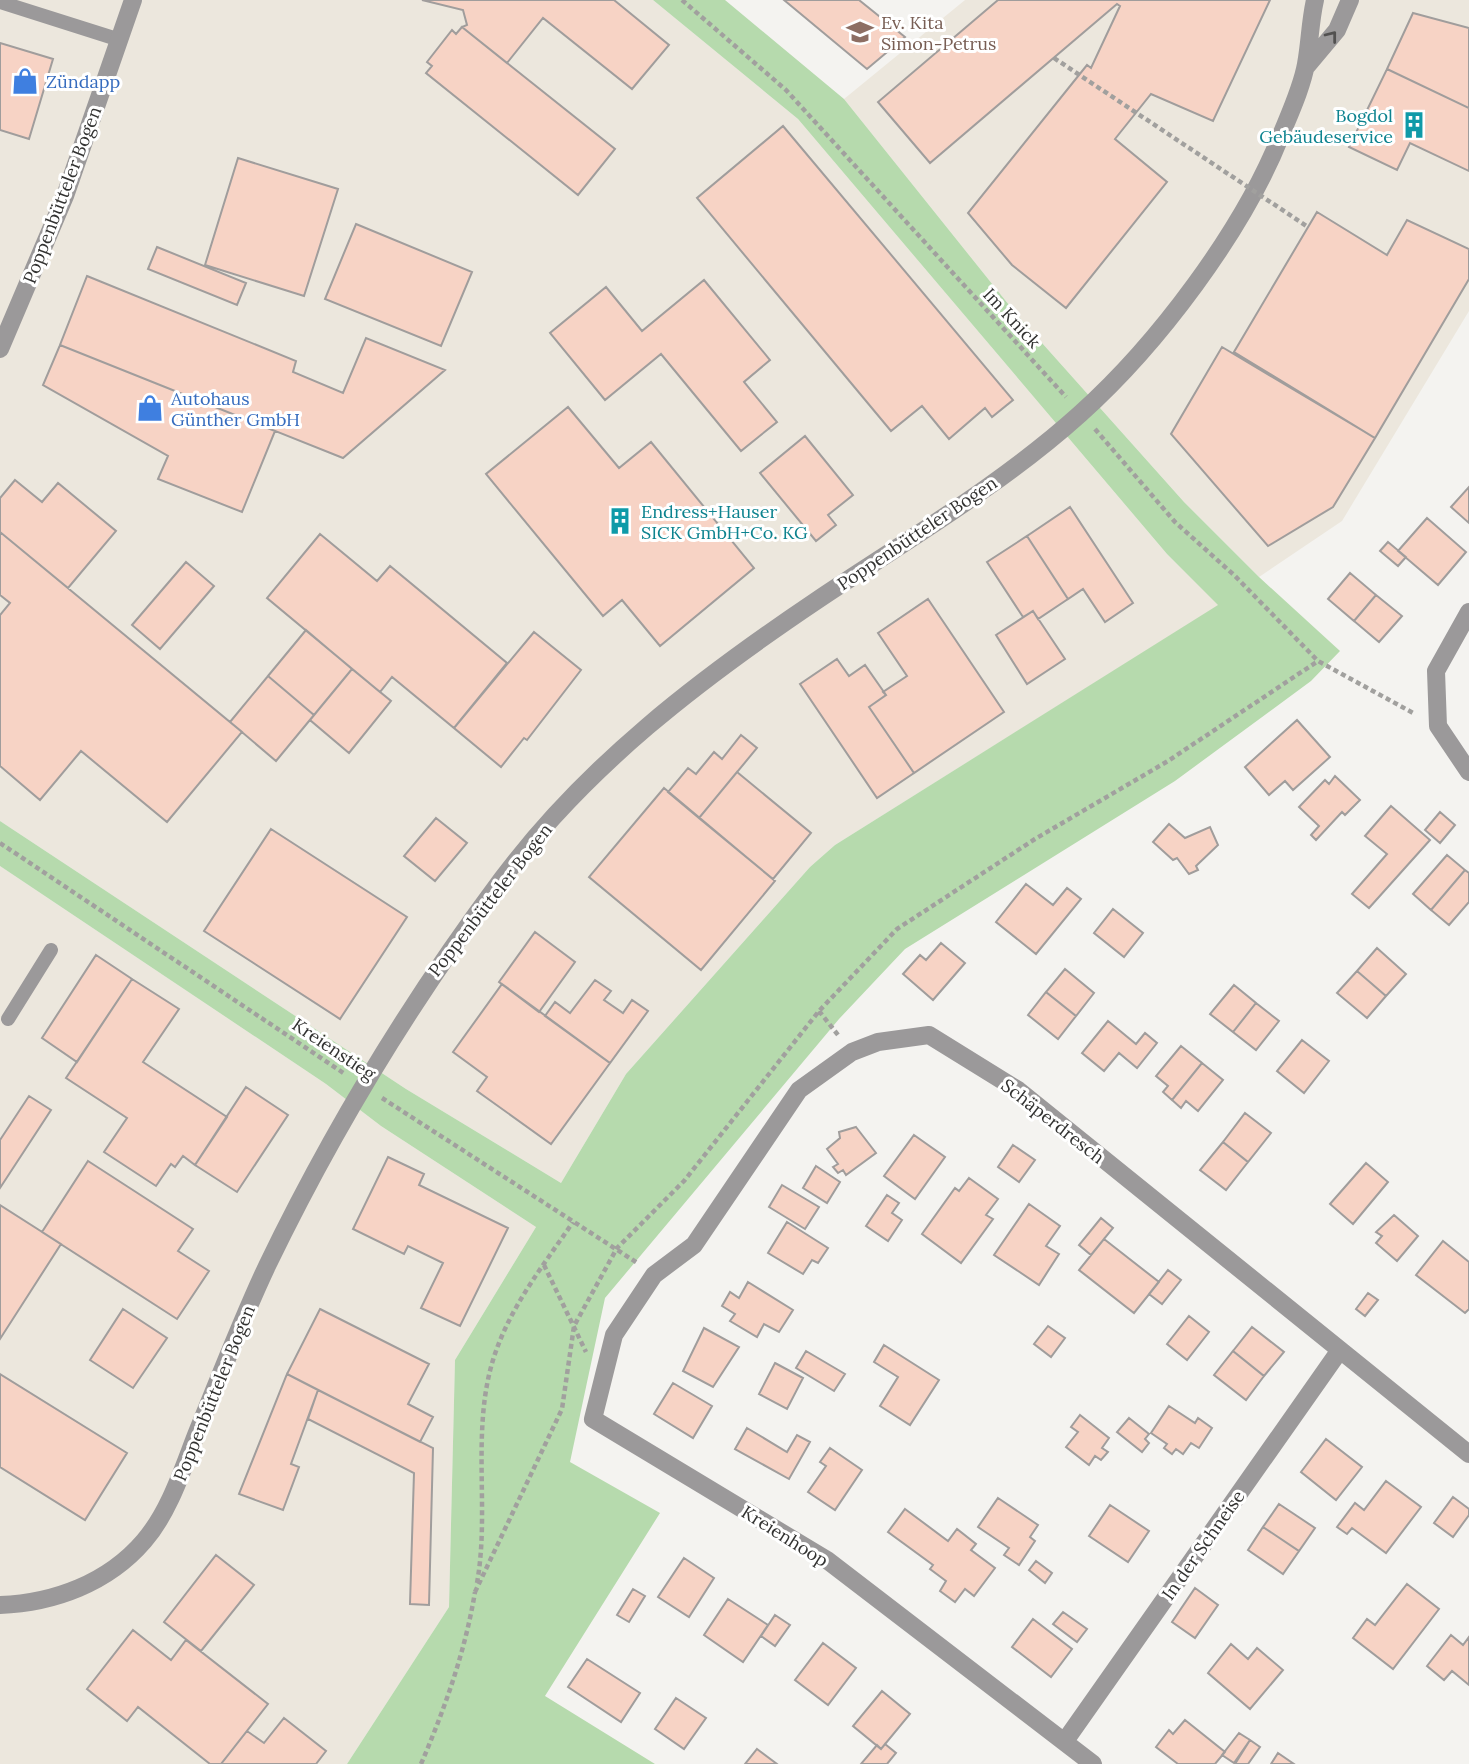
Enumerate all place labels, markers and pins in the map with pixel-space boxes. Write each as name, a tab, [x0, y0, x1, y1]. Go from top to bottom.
place label: Ev. Kita Simon-Petrus	[881, 11, 996, 55]
school or university icon: Ev. Kita Simon-Petrus	[845, 17, 875, 47]
shop icon: Zündapp	[10, 66, 40, 96]
place label: Zündapp	[46, 70, 120, 93]
place label: Bogdol Gebäudeservice	[1259, 104, 1393, 148]
building icon: Bogdol Gebäudeservice	[1399, 110, 1429, 140]
place label: Autohaus Günther GmbH	[170, 387, 300, 431]
shop icon: Autohaus Günther GmbH	[135, 393, 165, 423]
place label: Endress+Hauser SICK GmbH+Co. KG	[641, 500, 808, 544]
building icon: Endress+Hauser SICK GmbH+Co. KG	[605, 506, 635, 536]

